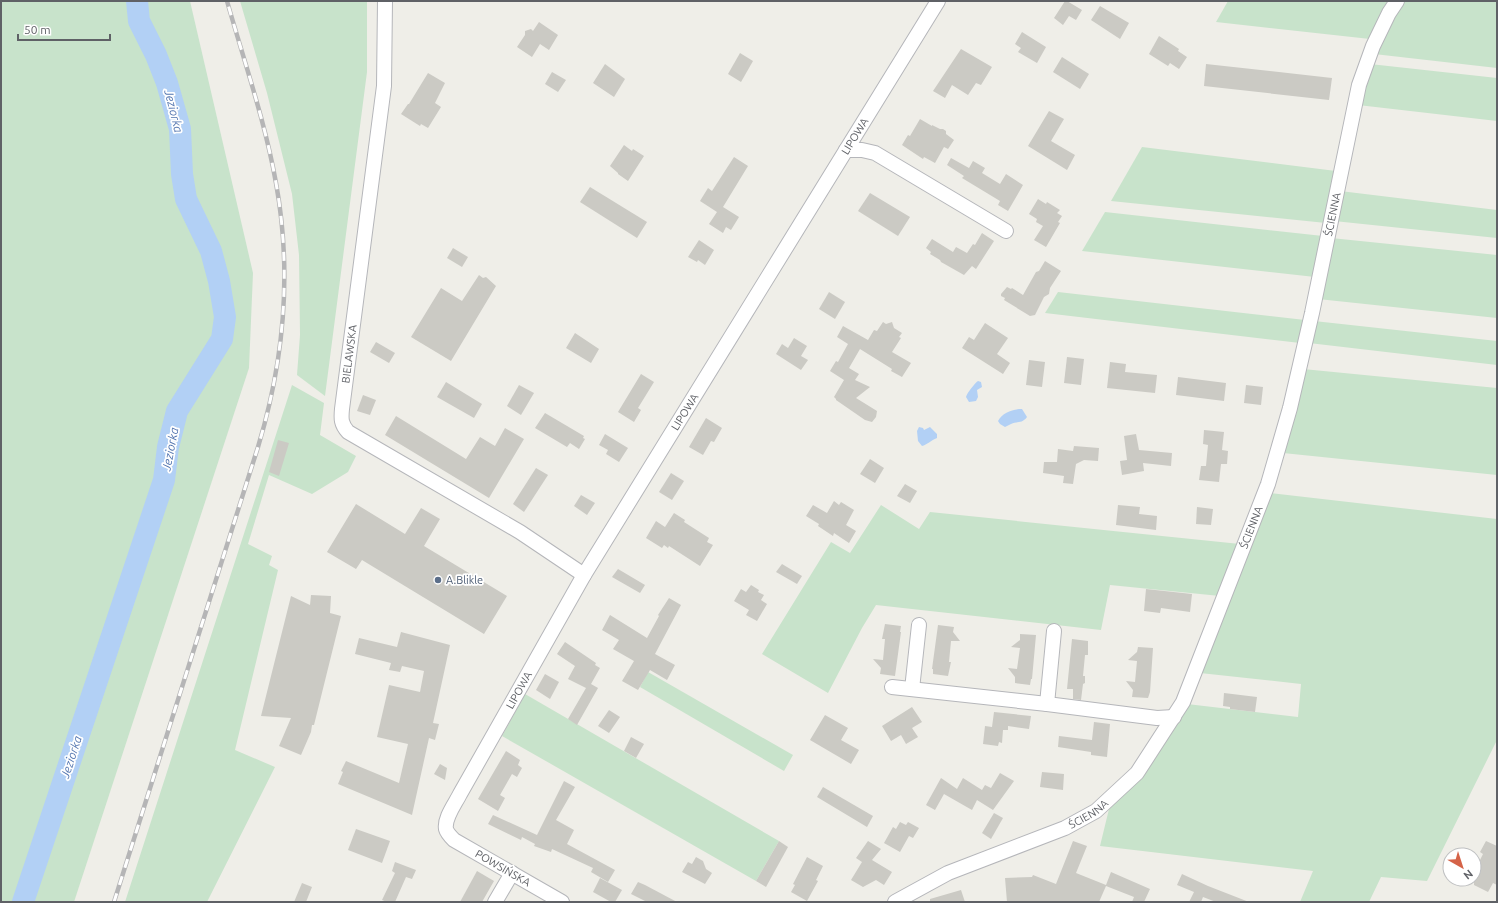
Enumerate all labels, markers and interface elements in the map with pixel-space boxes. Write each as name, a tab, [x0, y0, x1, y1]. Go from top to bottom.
scale bar	[18, 16, 110, 42]
text: 50 m	[24, 23, 51, 36]
water label: Jeziorka	[162, 87, 186, 134]
street label: LIPOWA	[839, 115, 871, 157]
street label: ŚCIENNA	[1321, 191, 1343, 237]
street label: BIELAWSKA	[339, 323, 359, 384]
street label: LIPOWA	[669, 391, 701, 432]
water label: Jeziorka	[159, 426, 181, 473]
street label: ŚCIENNA	[1236, 504, 1265, 550]
place label: A.Blikle	[446, 574, 483, 586]
marker: A.Blikle	[433, 575, 443, 585]
street label: LIPOWA	[504, 669, 535, 711]
water label: Jeziorka	[58, 734, 84, 781]
street label: ŚCIENNA	[1066, 796, 1111, 831]
street label: POWSIŃSKA	[473, 847, 534, 889]
north arrow	[1442, 847, 1482, 887]
text: N	[1461, 868, 1475, 882]

